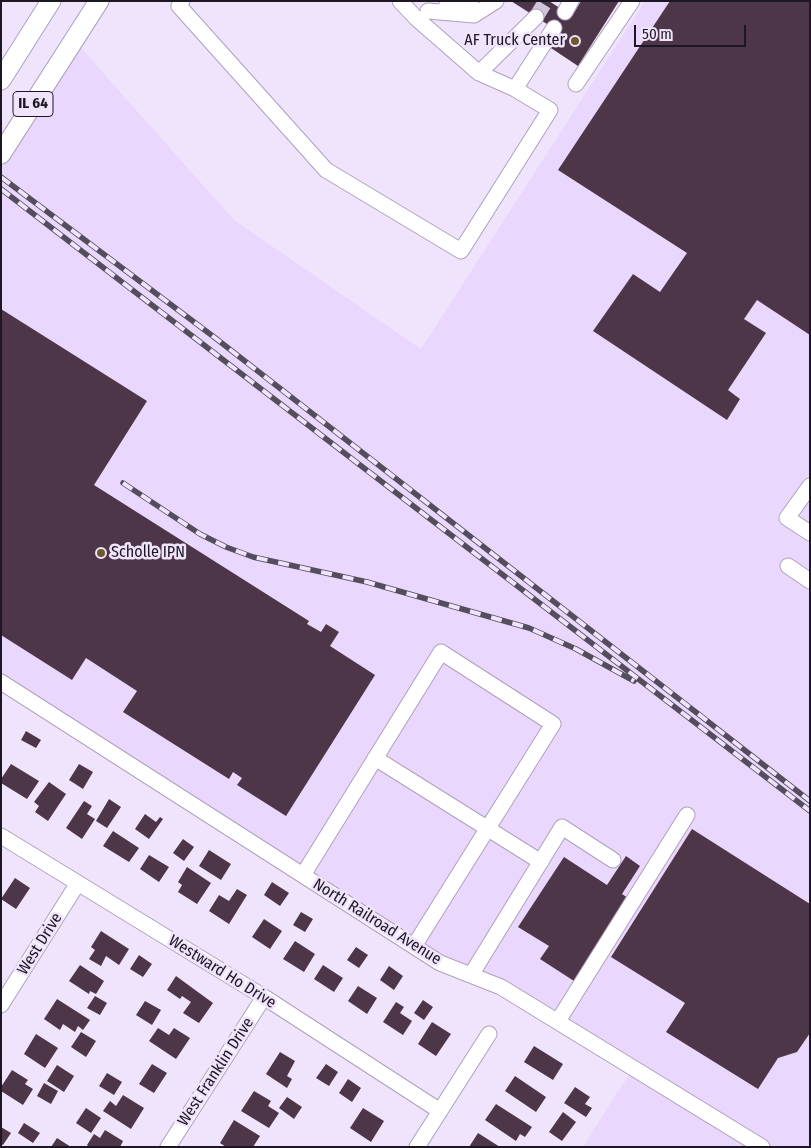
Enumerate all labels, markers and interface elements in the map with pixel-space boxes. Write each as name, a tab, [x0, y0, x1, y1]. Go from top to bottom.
scale bar	[636, 15, 748, 47]
text: 50 m	[642, 25, 672, 43]
place label: AF Truck Center	[464, 31, 565, 51]
marker: AF Truck Center	[569, 35, 581, 47]
road number: IL 64	[13, 92, 53, 116]
place label: Scholle IPN	[111, 543, 185, 563]
marker: Scholle IPN	[95, 547, 107, 559]
street label: North Railroad Avenue	[309, 875, 445, 969]
street label: West Drive	[13, 909, 67, 979]
street label: Westward Ho Drive	[165, 931, 279, 1013]
street label: West Franklin Drive	[174, 1014, 258, 1130]

